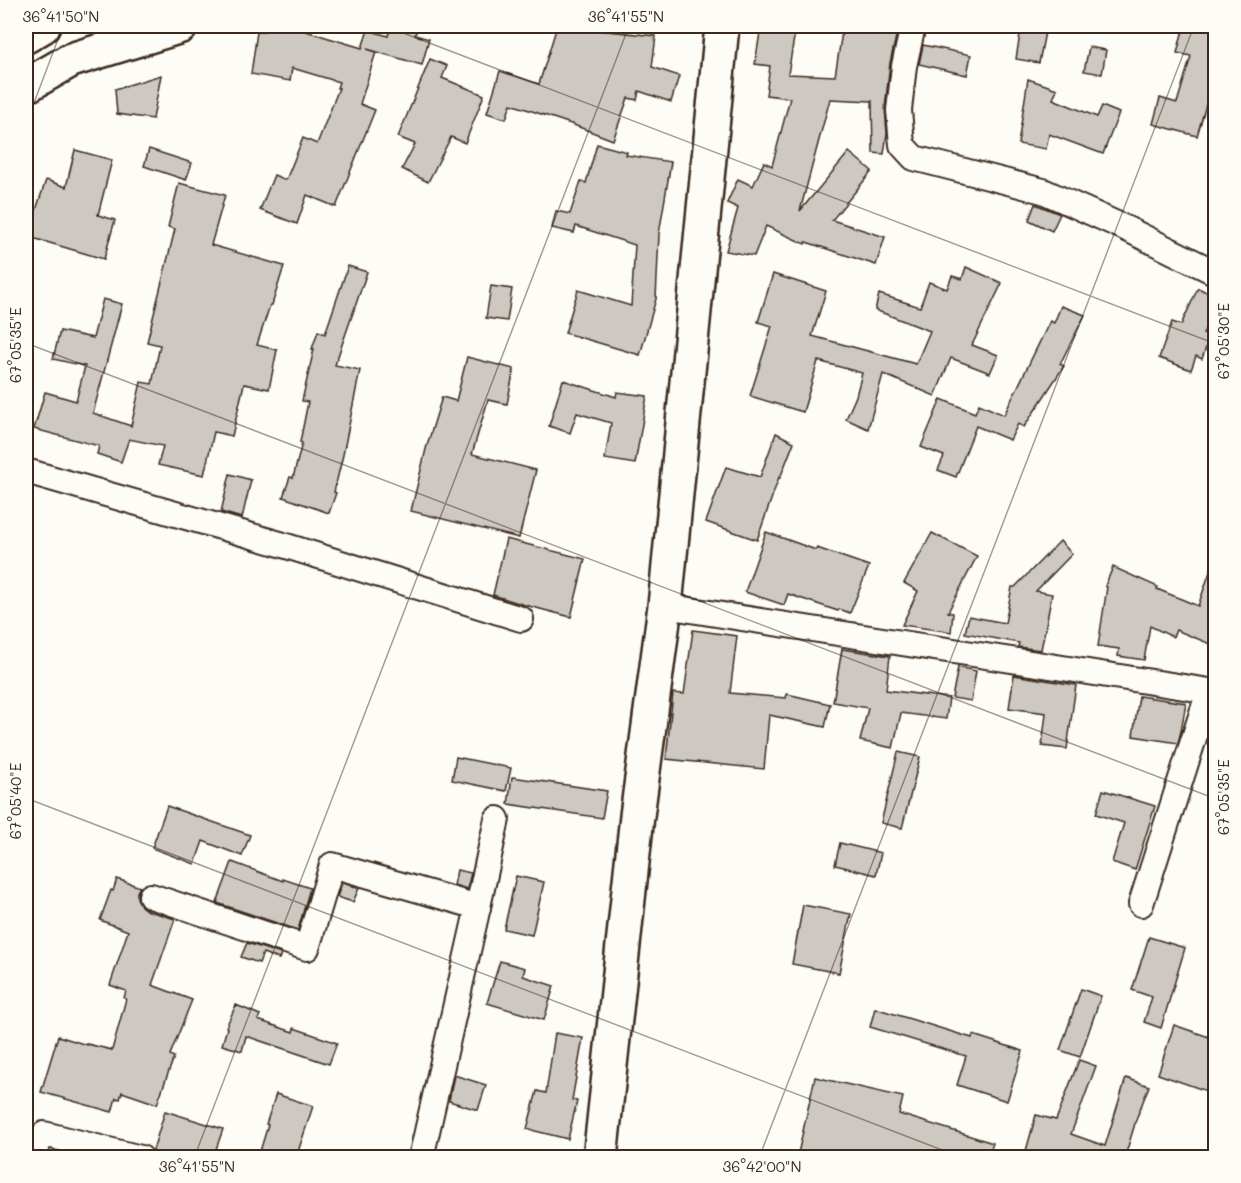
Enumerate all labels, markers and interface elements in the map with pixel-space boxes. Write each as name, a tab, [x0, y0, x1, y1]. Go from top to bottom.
text: 36°41'50"N	[23, 6, 99, 26]
text: 36°41'55"N	[588, 6, 664, 26]
text: 67°05'30"E	[1213, 302, 1233, 379]
text: 67°05'35"E	[5, 307, 25, 383]
text: 67°05'35"E	[1213, 759, 1233, 835]
text: 67°05'40"E	[5, 762, 25, 839]
text: 36°41'55"N	[159, 1156, 235, 1176]
text: 36°42'00"N	[723, 1156, 801, 1176]

